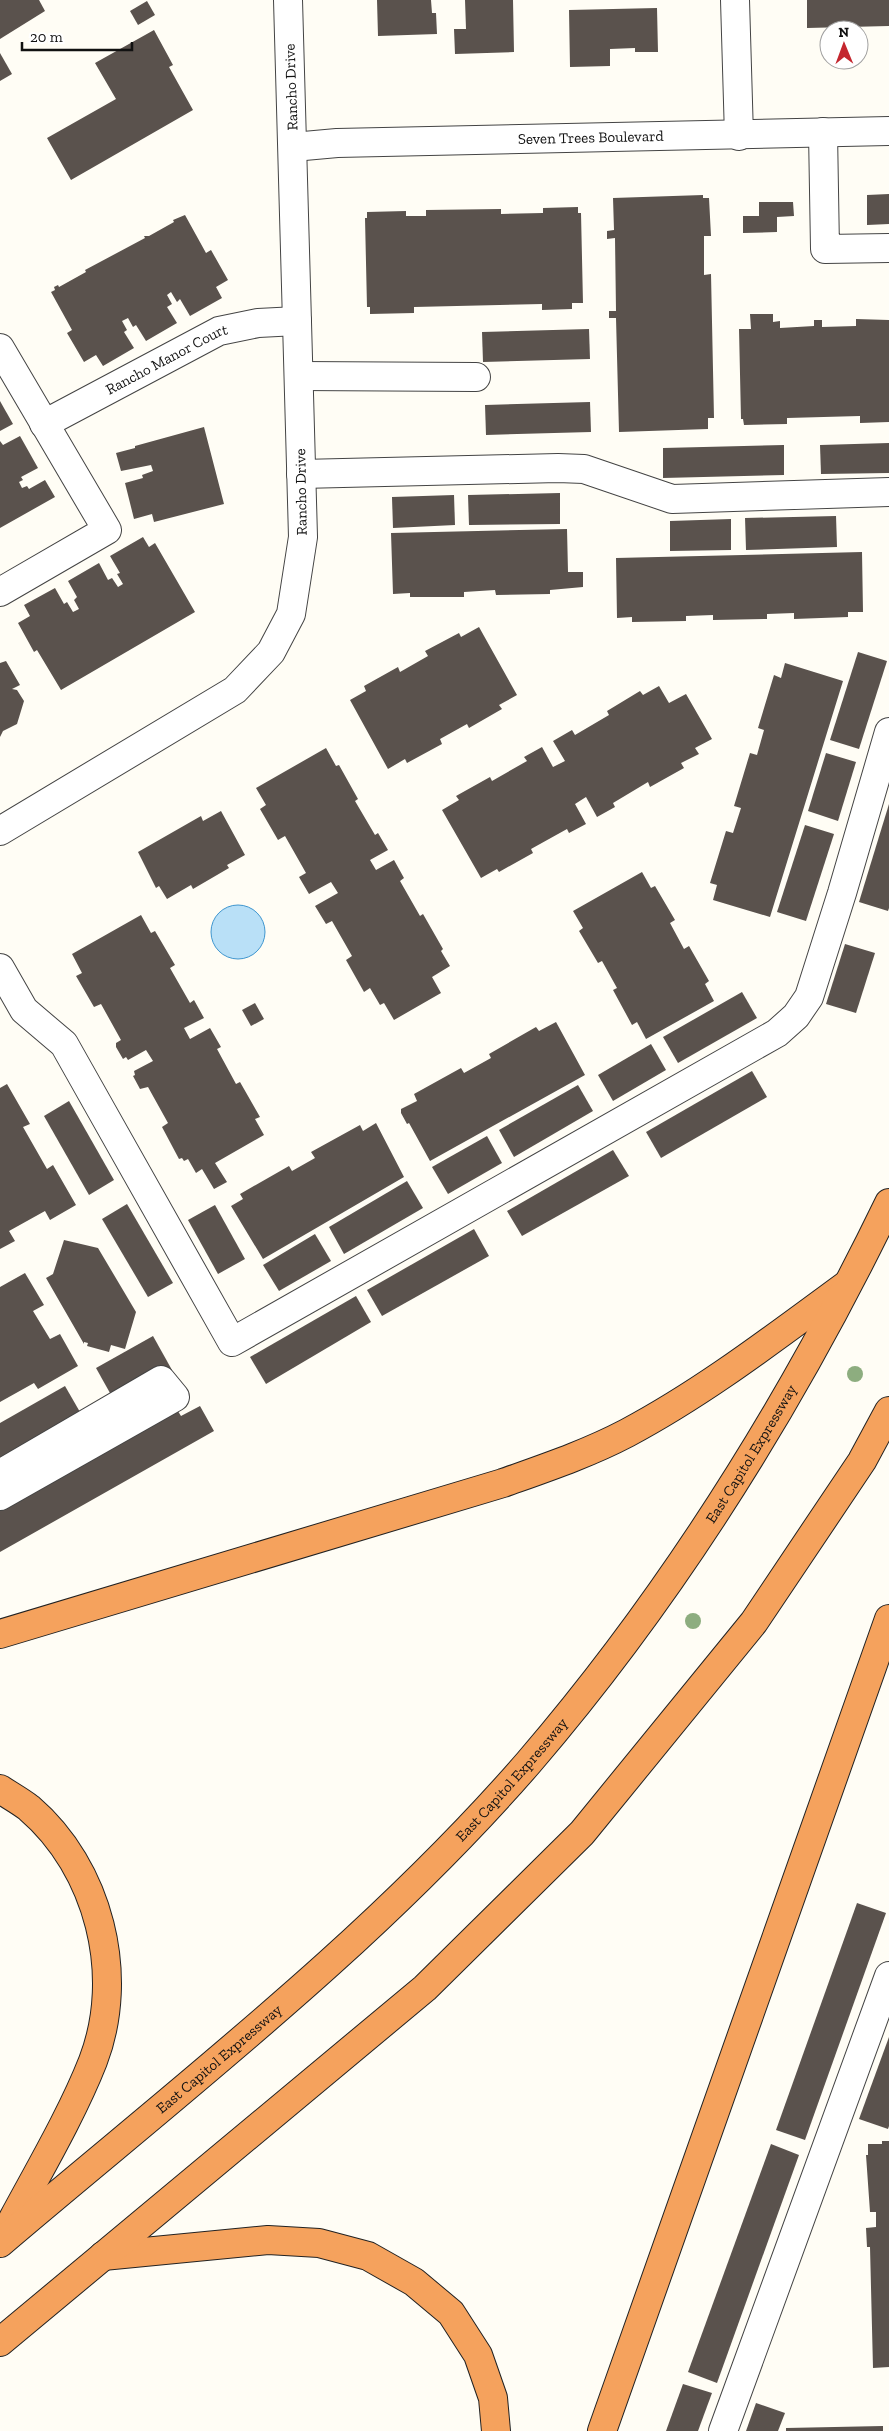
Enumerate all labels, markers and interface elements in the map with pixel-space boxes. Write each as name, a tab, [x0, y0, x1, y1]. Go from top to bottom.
scale bar	[22, 20, 132, 52]
north arrow	[819, 20, 869, 70]
text: N	[838, 24, 850, 41]
text: 20 m	[30, 28, 63, 46]
street label: Rancho Drive	[280, 43, 302, 131]
street label: Seven Trees Boulevard	[518, 127, 665, 148]
street label: Rancho Manor Court	[103, 320, 230, 398]
street label: Rancho Drive	[291, 448, 311, 536]
street label: East Capitol Expressway	[702, 1381, 800, 1527]
street label: East Capitol Expressway	[452, 1714, 571, 1845]
street label: East Capitol Expressway	[152, 2000, 286, 2117]

